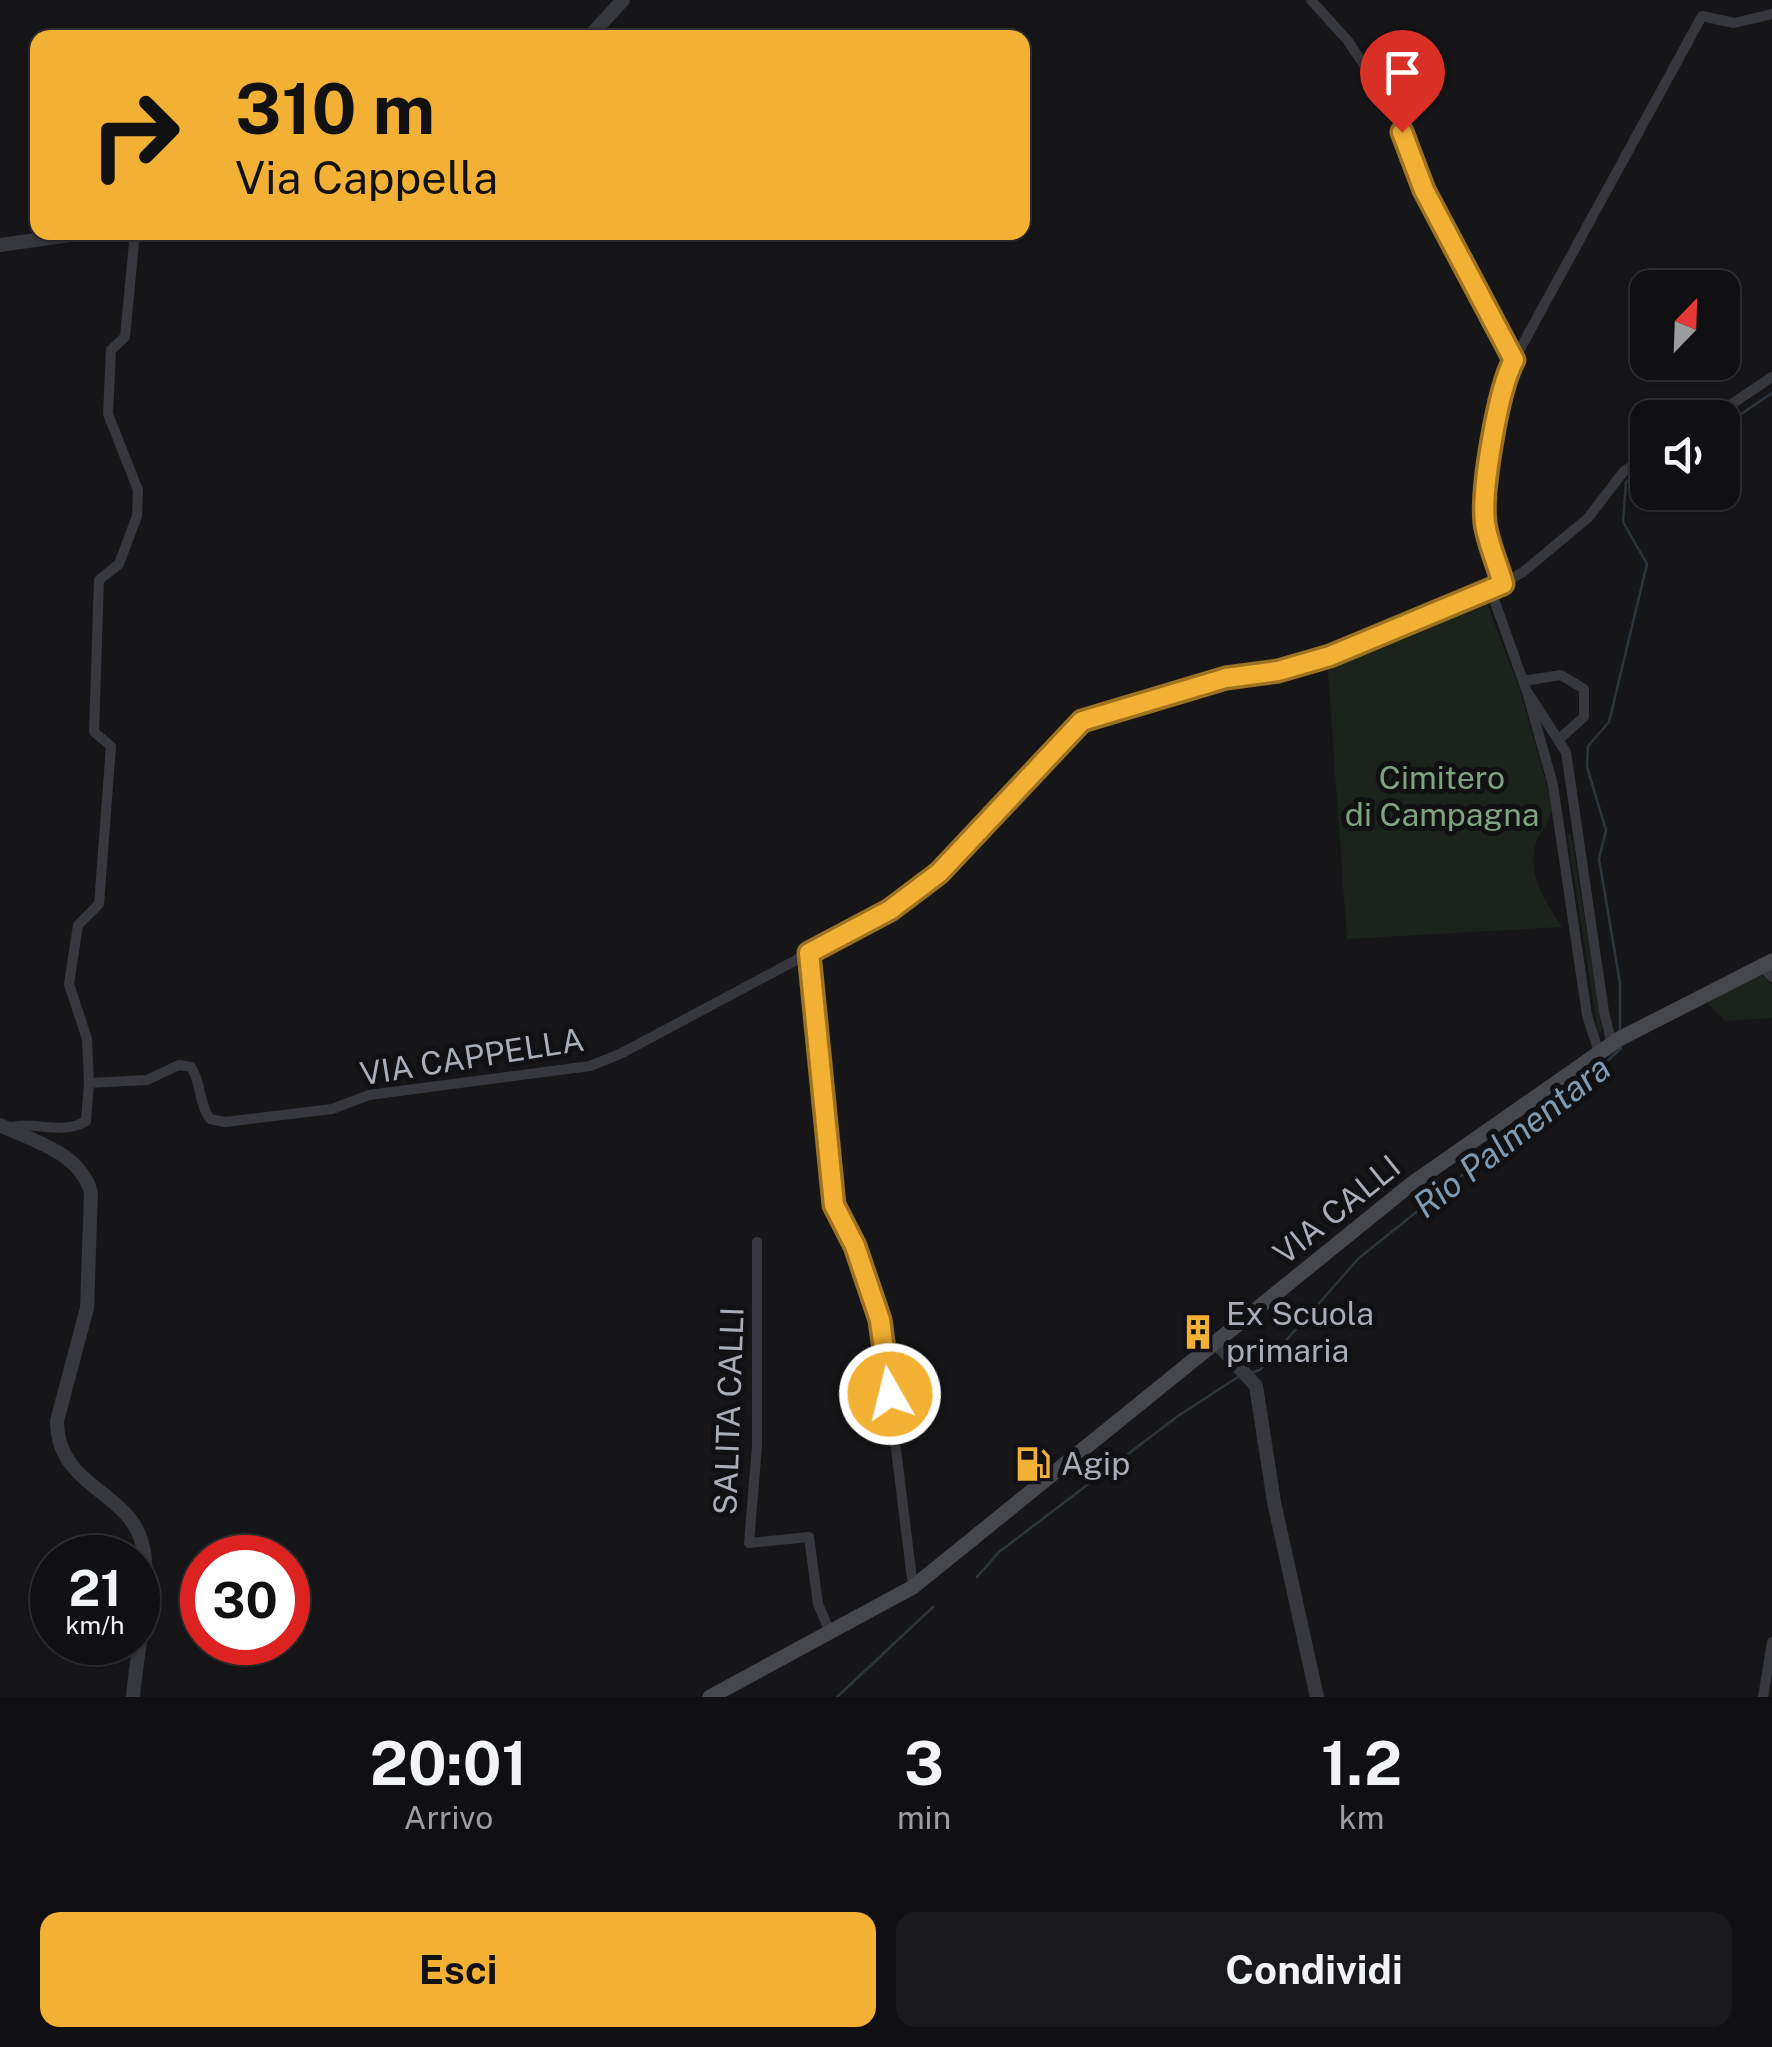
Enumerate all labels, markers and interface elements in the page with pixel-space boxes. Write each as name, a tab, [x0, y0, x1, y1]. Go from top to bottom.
pin	[1360, 30, 1445, 133]
icon: arrive	[1375, 45, 1430, 100]
text: 310 m	[235, 67, 435, 150]
icon: right	[70, 70, 200, 200]
text: Via Cappella	[235, 151, 498, 204]
north arrow	[1630, 270, 1740, 380]
map controls	[1630, 270, 1740, 510]
button: sound	[1630, 400, 1740, 510]
park label: Cimitero di Campagna	[1345, 759, 1539, 833]
street label: VIA CAPPELLA	[357, 1021, 587, 1092]
water label: Rio Palmentara	[1405, 1047, 1618, 1226]
street label: VIA CALLI	[1266, 1148, 1407, 1272]
place label: Ex Scuola primaria	[1226, 1295, 1374, 1369]
street label: SALITA CALLI	[706, 1306, 751, 1516]
building icon: Ex Scuola primaria	[1179, 1313, 1217, 1351]
position arrow	[838, 1342, 942, 1446]
fuel station icon: Agip	[1014, 1445, 1052, 1483]
place label: Agip	[1061, 1445, 1130, 1482]
speed limit sign: 30	[180, 1535, 310, 1665]
text: 21	[68, 1558, 122, 1617]
text: km/h	[66, 1610, 124, 1640]
text: 20:01	[370, 1728, 527, 1799]
text: 3	[904, 1728, 944, 1799]
text: 1.2	[1321, 1728, 1402, 1799]
text: Arrivo	[404, 1799, 493, 1836]
text: min	[897, 1799, 951, 1836]
text: km	[1339, 1799, 1384, 1836]
button: Esci	[40, 1912, 876, 2027]
button: Condividi	[896, 1912, 1732, 2027]

